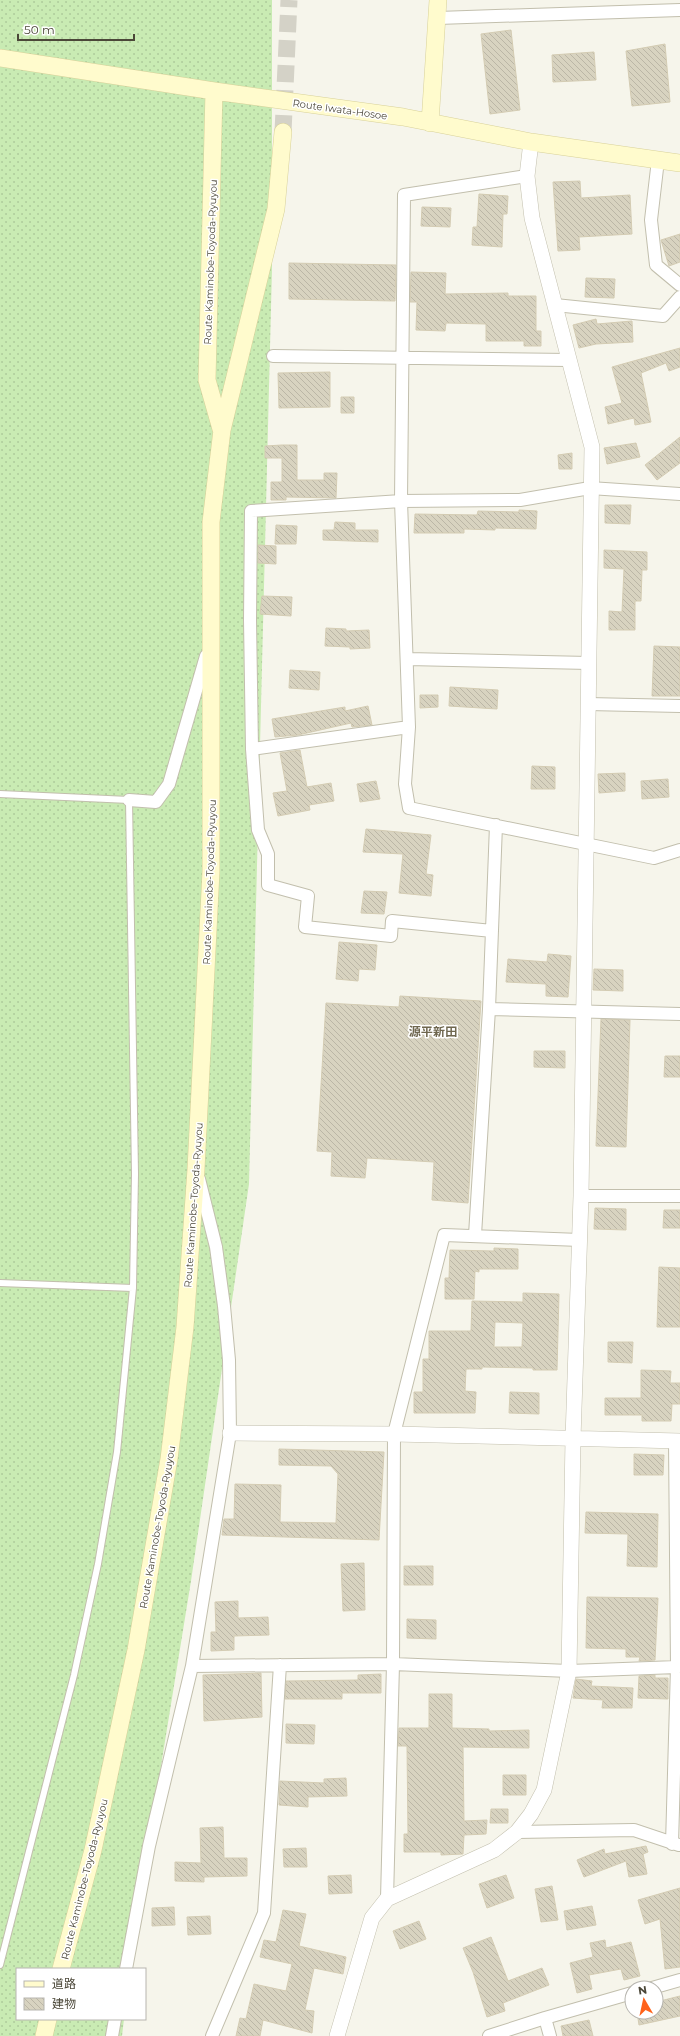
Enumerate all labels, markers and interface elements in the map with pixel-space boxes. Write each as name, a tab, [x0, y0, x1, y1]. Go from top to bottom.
scale bar	[18, 16, 134, 42]
text: 50 m	[24, 22, 55, 37]
street label: Route Iwata-Hosoe	[292, 96, 388, 123]
street label: Route Kaminobe-Toyoda-Ryuyou	[201, 179, 220, 345]
street label: Route Kaminobe-Toyoda-Ryuyou	[200, 799, 219, 965]
district label: 源平新田	[409, 1024, 457, 1039]
street label: Route Kaminobe-Toyoda-Ryuyou	[181, 1122, 206, 1288]
street label: Route Kaminobe-Toyoda-Ryuyou	[137, 1445, 178, 1610]
street label: Route Kaminobe-Toyoda-Ryuyou	[58, 1797, 111, 1961]
legend	[16, 1968, 146, 2020]
text: 道路	[52, 1976, 76, 1991]
north arrow	[624, 1980, 664, 2020]
text: N	[637, 1983, 648, 1998]
text: 建物	[52, 1996, 76, 2011]

